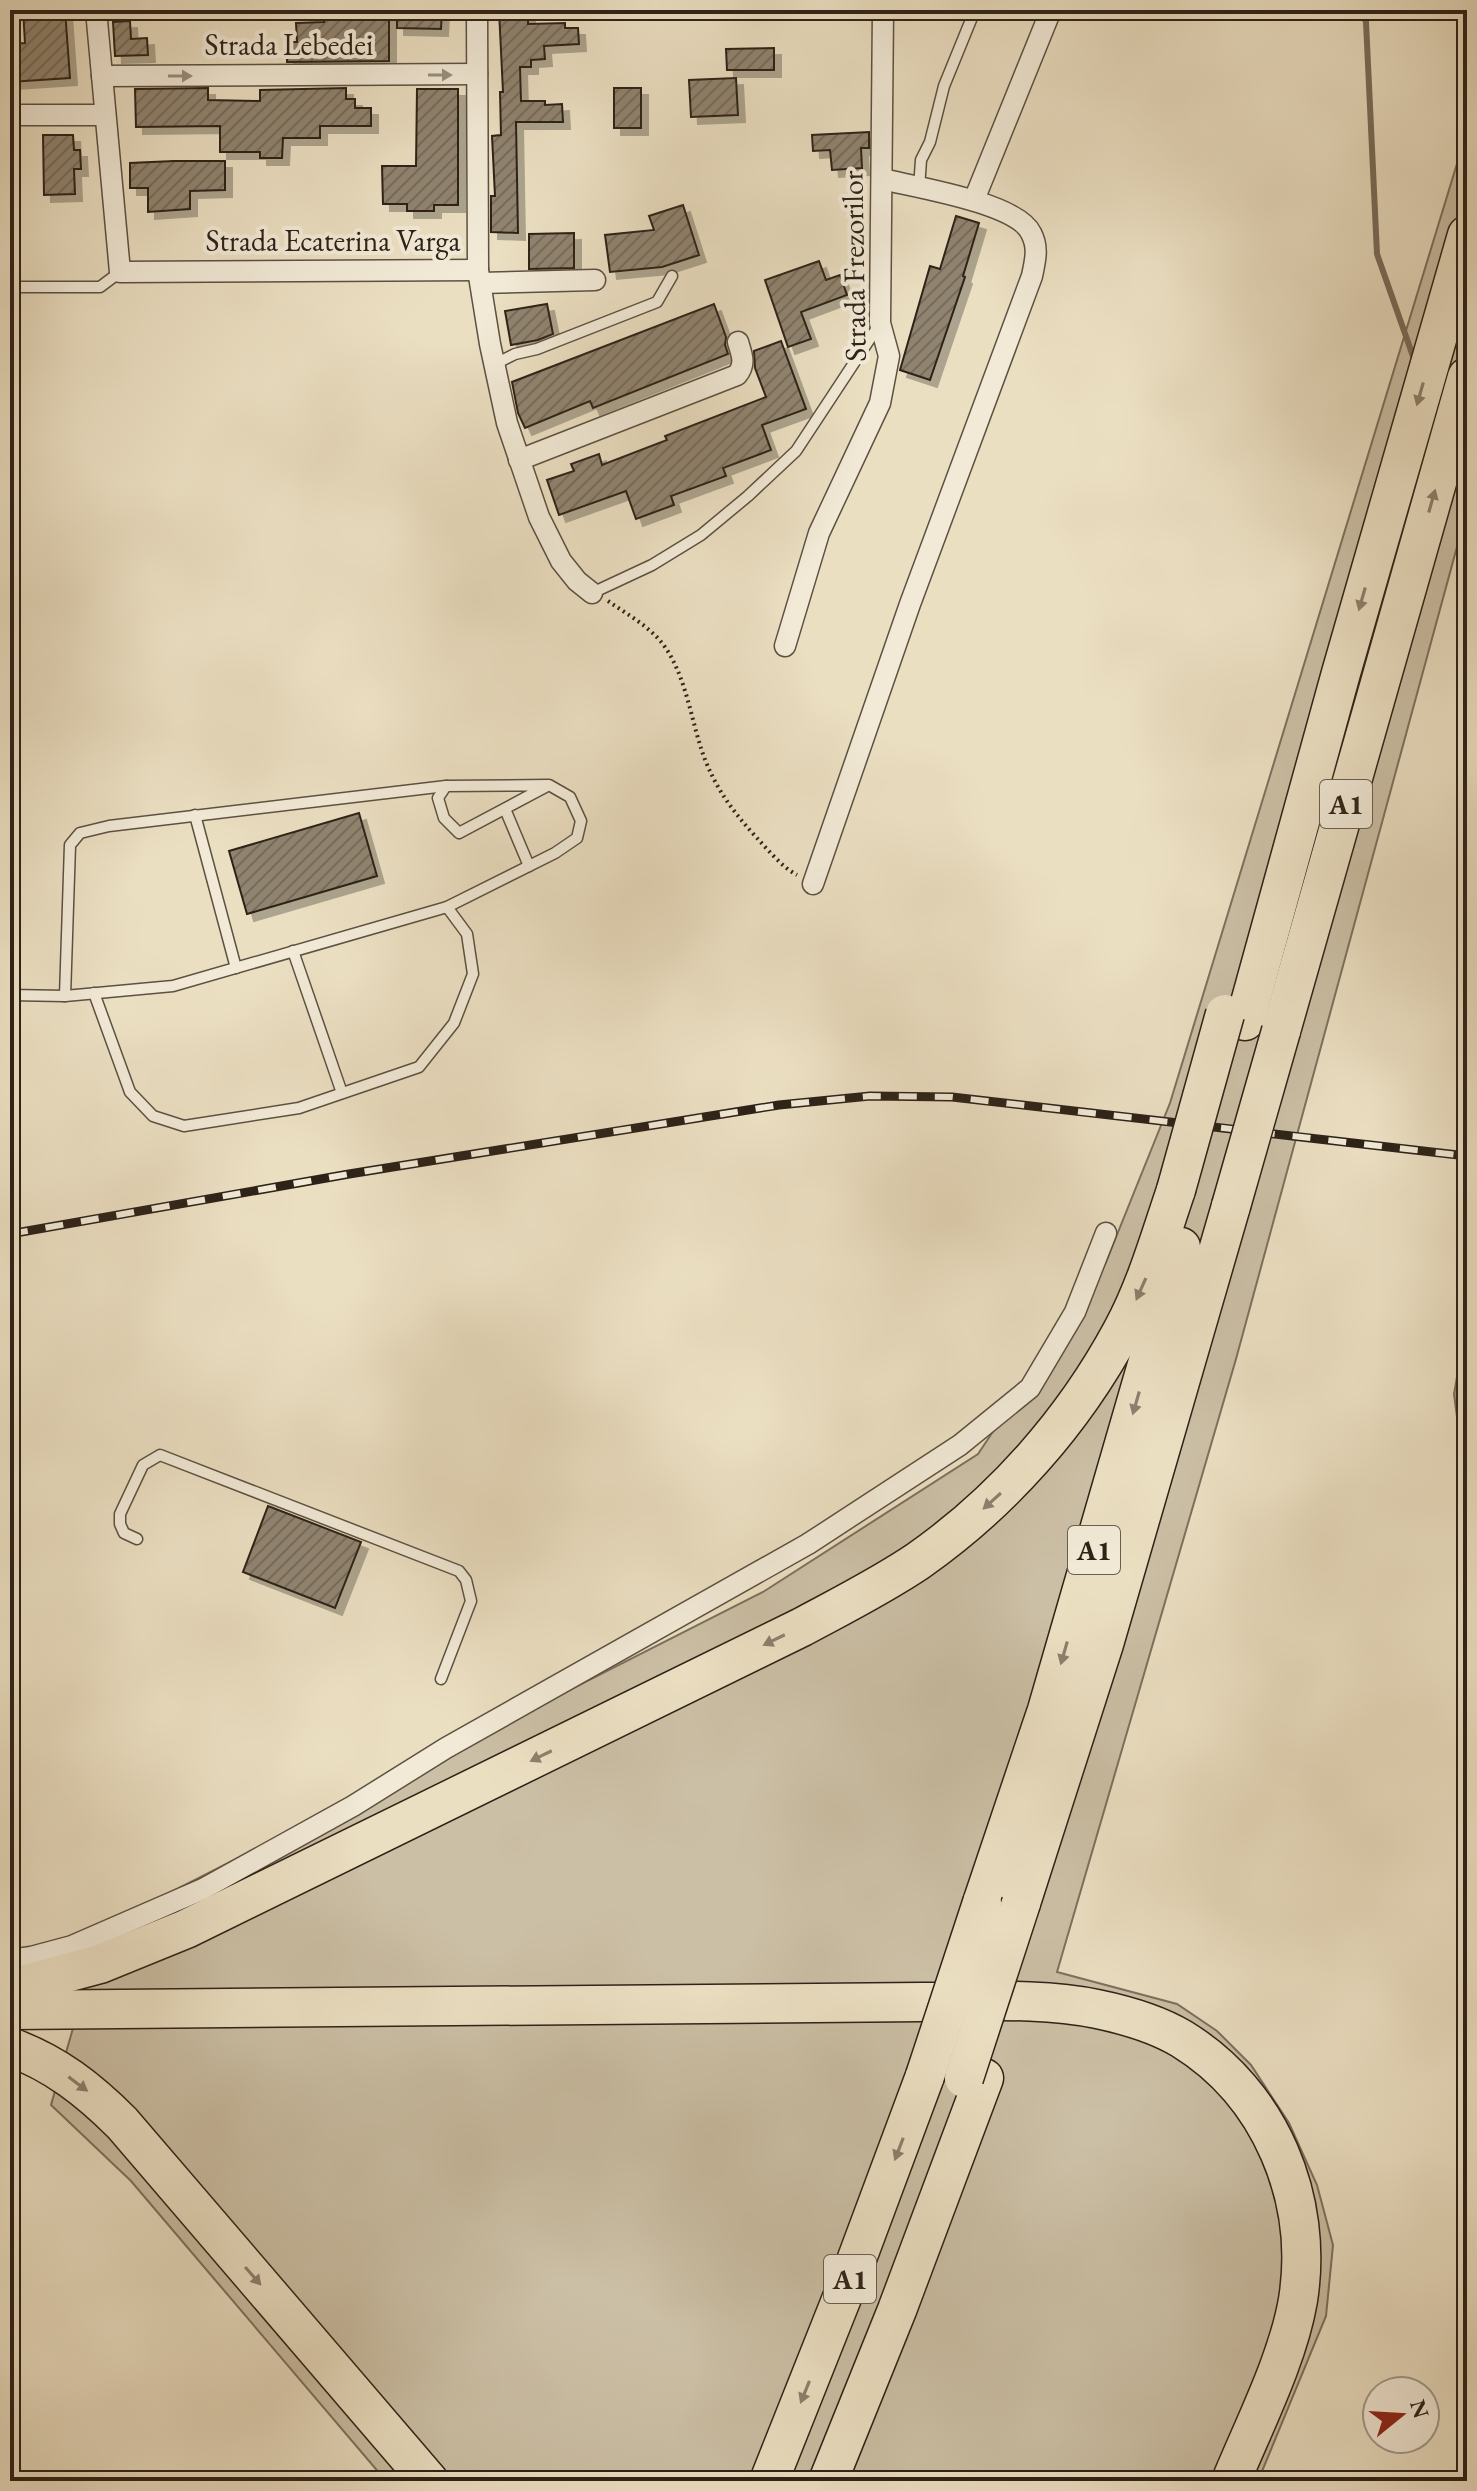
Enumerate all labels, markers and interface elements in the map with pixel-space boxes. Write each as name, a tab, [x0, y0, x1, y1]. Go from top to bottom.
street label: Strada Lebedei	[205, 25, 373, 64]
one-way arrow	[428, 68, 453, 81]
one-way arrow	[168, 70, 193, 82]
street label: Strada Frezorilor	[832, 170, 875, 362]
street label: Strada Ecaterina Varga	[206, 221, 460, 260]
one-way arrow	[1413, 383, 1426, 407]
one-way arrow	[1426, 488, 1439, 512]
one-way arrow	[1355, 587, 1368, 611]
road number: A1	[1320, 780, 1372, 828]
one-way arrow	[1134, 1278, 1147, 1301]
one-way arrow	[1130, 1391, 1142, 1416]
one-way arrow	[983, 1491, 1002, 1509]
road number: A1	[1068, 1526, 1120, 1574]
one-way arrow	[763, 1634, 786, 1647]
one-way arrow	[1057, 1642, 1070, 1666]
one-way arrow	[530, 1749, 553, 1762]
one-way arrow	[68, 2076, 89, 2091]
one-way arrow	[892, 2137, 905, 2161]
road number: A1	[824, 2255, 876, 2303]
one-way arrow	[244, 2265, 261, 2285]
north arrow	[1361, 2375, 1441, 2455]
one-way arrow	[798, 2380, 811, 2404]
text: N	[1403, 2396, 1436, 2422]

